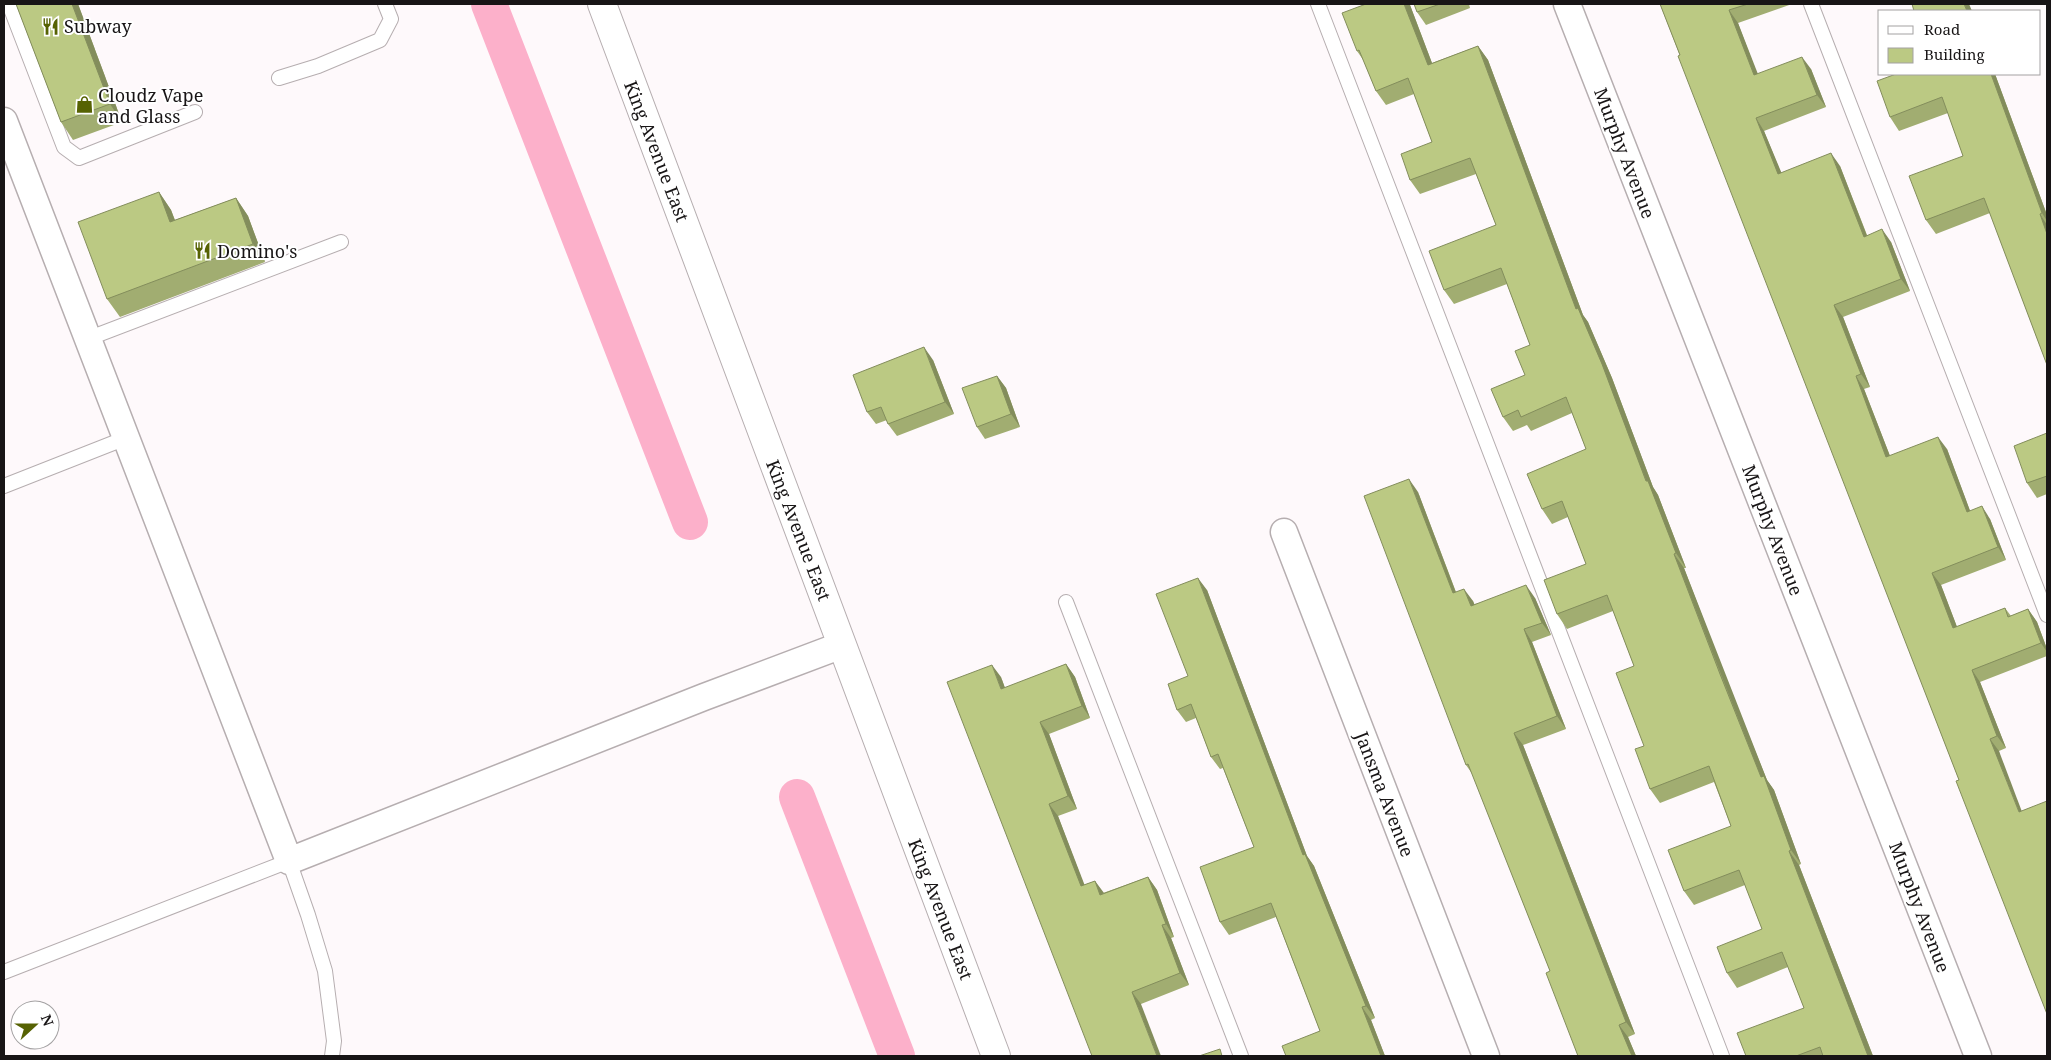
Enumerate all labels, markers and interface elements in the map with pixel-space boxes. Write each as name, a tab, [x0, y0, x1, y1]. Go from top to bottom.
legend	[1878, 10, 2041, 75]
place label: Subway	[64, 14, 133, 38]
restaurant icon: Subway	[40, 16, 60, 36]
text: Road	[1924, 19, 1960, 39]
text: Building	[1924, 44, 1985, 64]
street label: King Avenue East	[619, 77, 695, 225]
place label: Cloudz Vape and Glass	[98, 83, 203, 128]
street label: Murphy Avenue	[1589, 84, 1661, 222]
shop icon: Cloudz Vape and Glass	[74, 95, 94, 115]
place label: Domino's	[217, 239, 297, 263]
restaurant icon: Domino's	[193, 241, 213, 261]
street label: King Avenue East	[761, 456, 837, 604]
street label: Murphy Avenue	[1737, 461, 1809, 599]
street label: Jansma Avenue	[1350, 727, 1420, 860]
street label: King Avenue East	[903, 835, 979, 983]
street label: Murphy Avenue	[1884, 838, 1956, 976]
north arrow	[10, 1000, 60, 1050]
text: N	[37, 1012, 58, 1029]

